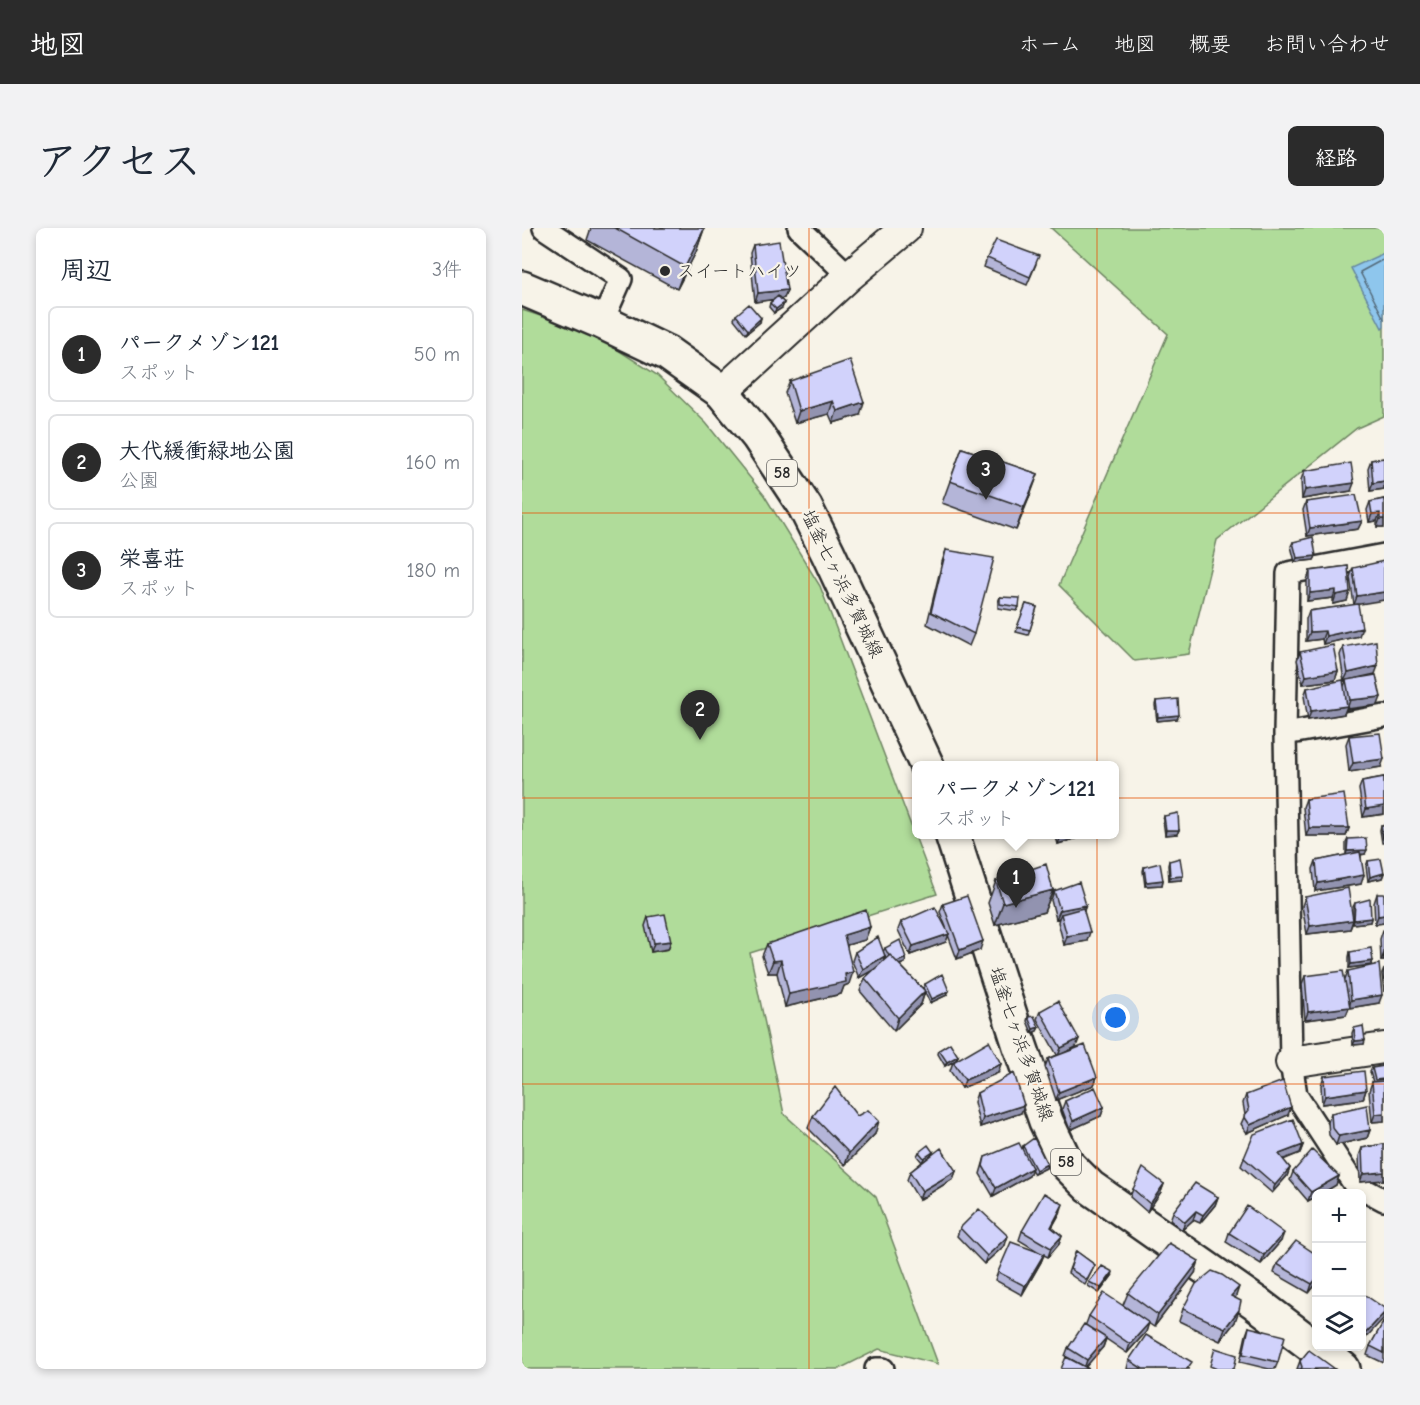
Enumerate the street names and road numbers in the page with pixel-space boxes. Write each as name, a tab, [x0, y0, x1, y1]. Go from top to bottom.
road number: 58	[767, 460, 797, 486]
street label: 塩釜七ヶ浜多賀城線	[797, 507, 887, 661]
street label: 塩釜七ヶ浜多賀城線	[985, 964, 1057, 1124]
road number: 58	[1051, 1149, 1081, 1175]

